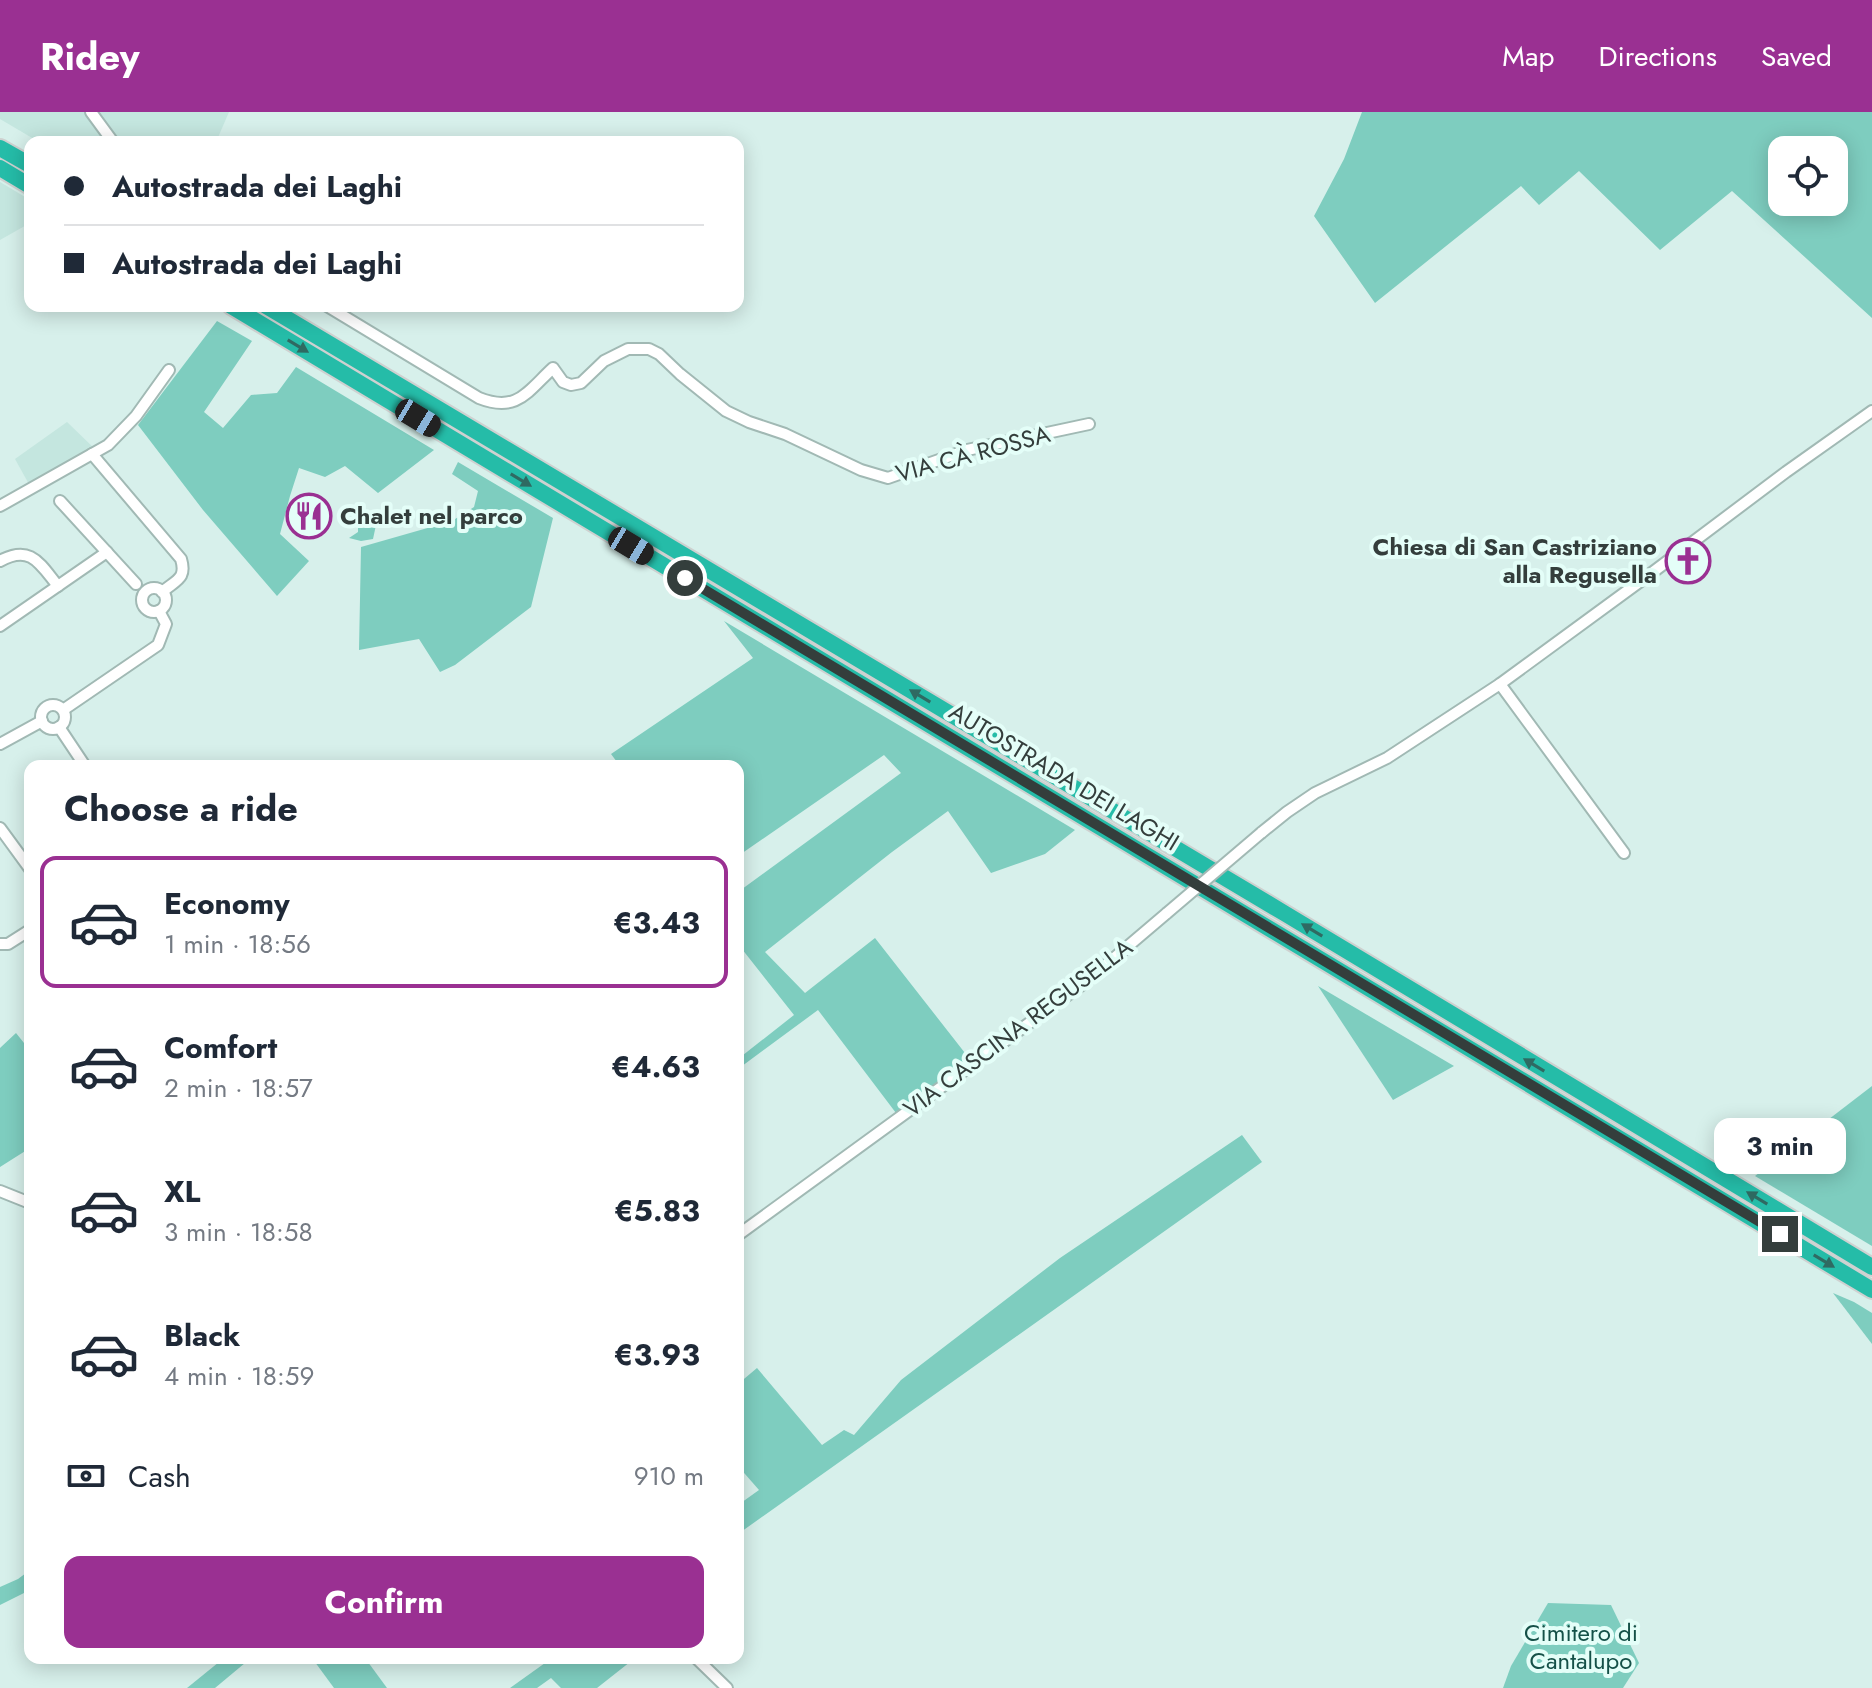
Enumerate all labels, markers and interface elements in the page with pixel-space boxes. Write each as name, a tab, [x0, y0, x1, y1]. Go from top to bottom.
text: Ridey	[40, 29, 140, 84]
text: Map	[1502, 36, 1554, 77]
text: Directions	[1598, 36, 1717, 77]
text: Saved	[1761, 36, 1832, 77]
map controls	[1768, 136, 1848, 216]
button: locate	[1768, 136, 1848, 216]
text: Autostrada dei Laghi	[112, 165, 402, 208]
text: Autostrada dei Laghi	[112, 242, 402, 285]
one-way arrow	[287, 339, 309, 353]
car	[391, 395, 445, 441]
street label: VIA CÀ ROSSA	[892, 416, 1054, 491]
one-way arrow	[510, 472, 532, 486]
restaurant icon: Chalet nel parco	[285, 492, 333, 540]
place label: Chalet nel parco	[340, 498, 523, 533]
car	[604, 523, 658, 569]
place label: Chiesa di San Castriziano alla Regusella	[1373, 529, 1657, 592]
church icon: Chiesa di San Castriziano alla Regusella	[1664, 537, 1712, 585]
route start	[667, 560, 703, 596]
one-way arrow	[909, 689, 931, 703]
street label: AUTOSTRADA DEI LAGHI	[943, 694, 1186, 859]
text: Choose a ride	[64, 782, 298, 834]
text: Economy	[164, 882, 290, 925]
icon: car	[68, 886, 140, 958]
text: €3.43	[613, 901, 700, 944]
one-way arrow	[1301, 923, 1323, 937]
text: 1 min · 18:56	[164, 925, 311, 963]
street label: VIA CASCINA REGUSELLA	[896, 930, 1140, 1125]
text: Comfort	[164, 1026, 277, 1069]
icon: car	[68, 1030, 140, 1102]
text: €4.63	[611, 1045, 700, 1088]
one-way arrow	[1523, 1058, 1545, 1072]
text: 2 min · 18:57	[164, 1069, 313, 1107]
callout: 3 min	[1714, 1118, 1846, 1174]
text: 3 min	[1746, 1127, 1814, 1165]
text: XL	[164, 1170, 200, 1213]
icon: car	[68, 1174, 140, 1246]
text: €5.83	[614, 1189, 700, 1232]
one-way arrow	[1746, 1191, 1768, 1205]
text: 3 min · 18:58	[164, 1213, 313, 1251]
route end	[1762, 1216, 1798, 1252]
one-way arrow	[1813, 1254, 1835, 1268]
text: Black	[164, 1314, 240, 1357]
icon: car	[68, 1318, 140, 1390]
text: €3.93	[614, 1333, 700, 1376]
text: 4 min · 18:59	[164, 1357, 314, 1395]
icon: cash	[64, 1454, 108, 1498]
text: Cash	[128, 1455, 191, 1498]
text: 910 m	[634, 1457, 704, 1495]
button: Confirm	[64, 1556, 704, 1648]
park label: Cimitero di Cantalupo	[1524, 1615, 1638, 1678]

